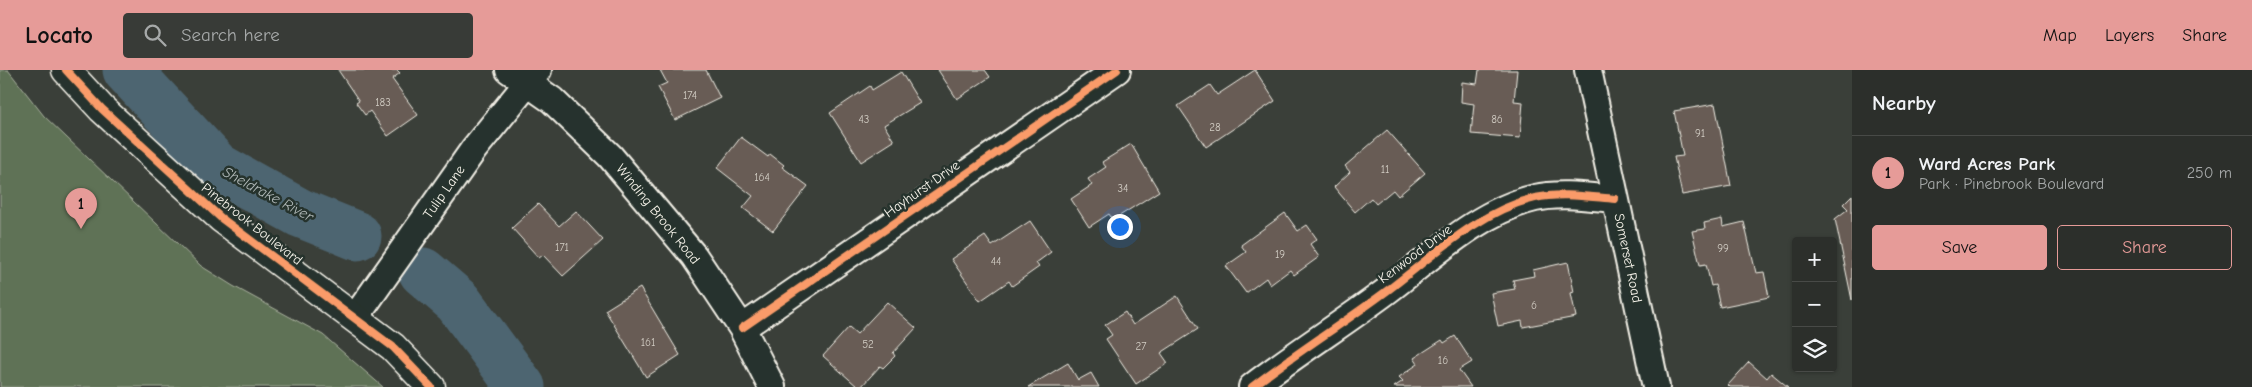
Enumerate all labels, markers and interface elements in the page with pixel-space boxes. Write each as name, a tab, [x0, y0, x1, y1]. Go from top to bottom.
search box	[123, 13, 473, 58]
text: Locato	[25, 21, 93, 49]
icon: search	[141, 21, 169, 49]
text: Search here	[181, 24, 280, 46]
text: Map	[2043, 25, 2077, 46]
text: Layers	[2105, 25, 2154, 46]
text: Share	[2182, 25, 2227, 46]
house number: 174	[683, 89, 697, 102]
text: Nearby	[1872, 91, 1936, 115]
house number: 183	[375, 96, 391, 109]
house number: 43	[859, 113, 869, 126]
house number: 86	[1491, 113, 1503, 126]
house number: 28	[1209, 121, 1221, 134]
house number: 91	[1695, 127, 1705, 140]
text: Ward Acres Park	[1919, 153, 2055, 175]
street label: Hayhurst Drive	[881, 157, 963, 221]
street label: Winding Brook Road	[612, 160, 704, 268]
street label: Tulip Lane	[419, 162, 469, 222]
water label: Sheldrake River	[220, 163, 317, 226]
house number: 11	[1381, 163, 1389, 176]
text: 1	[1885, 164, 1891, 182]
text: 250 m	[2187, 164, 2232, 182]
house number: 164	[754, 171, 770, 184]
text: Park · Pinebrook Boulevard	[1919, 175, 2104, 193]
street label: Pinebrook Boulevard	[198, 179, 306, 269]
house number: 34	[1118, 182, 1128, 195]
pin: 1	[65, 188, 97, 229]
street label: Somerset Road	[1610, 212, 1646, 304]
your location	[1107, 214, 1133, 240]
street label: Kenwood Drive	[1375, 221, 1455, 287]
button: Save	[1872, 225, 2047, 270]
button: Share	[2057, 225, 2232, 270]
map controls	[1792, 237, 1837, 372]
button: +	[1792, 237, 1837, 282]
house number: 171	[555, 241, 569, 254]
house number: 99	[1717, 242, 1729, 255]
house number: 19	[1275, 248, 1285, 261]
house number: 44	[991, 255, 1001, 268]
button: −	[1792, 282, 1837, 327]
house number: 6	[1531, 299, 1537, 312]
button: layers	[1792, 327, 1837, 372]
house number: 161	[641, 336, 655, 349]
house number: 52	[862, 338, 874, 351]
house number: 27	[1136, 340, 1146, 353]
house number: 16	[1438, 354, 1448, 367]

